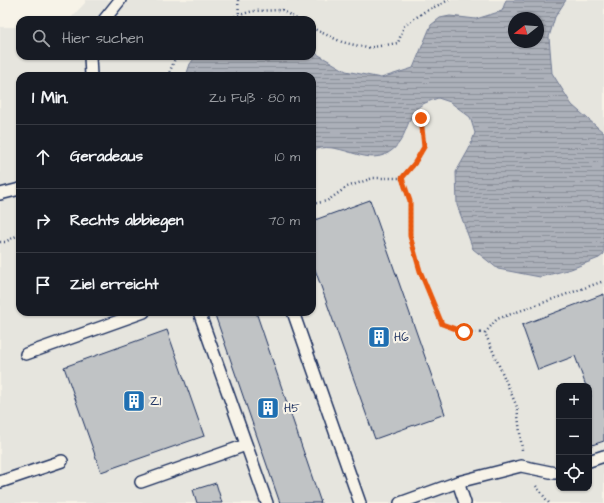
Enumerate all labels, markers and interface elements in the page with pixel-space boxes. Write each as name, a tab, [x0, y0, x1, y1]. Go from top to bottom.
north arrow	[508, 12, 544, 48]
search box	[16, 16, 316, 60]
icon: search	[30, 27, 52, 49]
text: Hier suchen	[62, 28, 143, 49]
text: 1 Min.	[32, 86, 69, 110]
text: Zu Fuß · 80 m	[209, 89, 300, 107]
route end	[412, 109, 430, 127]
icon: ahead	[32, 146, 54, 168]
text: Geradeaus	[70, 146, 143, 167]
text: 10 m	[275, 148, 300, 166]
icon: right	[32, 210, 54, 232]
text: Rechts abbiegen	[70, 210, 184, 231]
text: 70 m	[268, 212, 300, 230]
icon: arrive	[32, 274, 54, 296]
text: Ziel erreicht	[70, 274, 159, 295]
route start	[455, 323, 473, 341]
building icon: H6	[366, 324, 392, 350]
place label: H6	[394, 329, 409, 346]
map controls	[556, 383, 592, 491]
button: +	[556, 383, 592, 419]
building icon: Z1	[121, 388, 147, 414]
place label: Z1	[150, 393, 161, 410]
building icon: H5	[255, 395, 281, 421]
place label: H5	[284, 400, 300, 417]
button: −	[556, 419, 592, 455]
button: locate	[556, 455, 592, 491]

